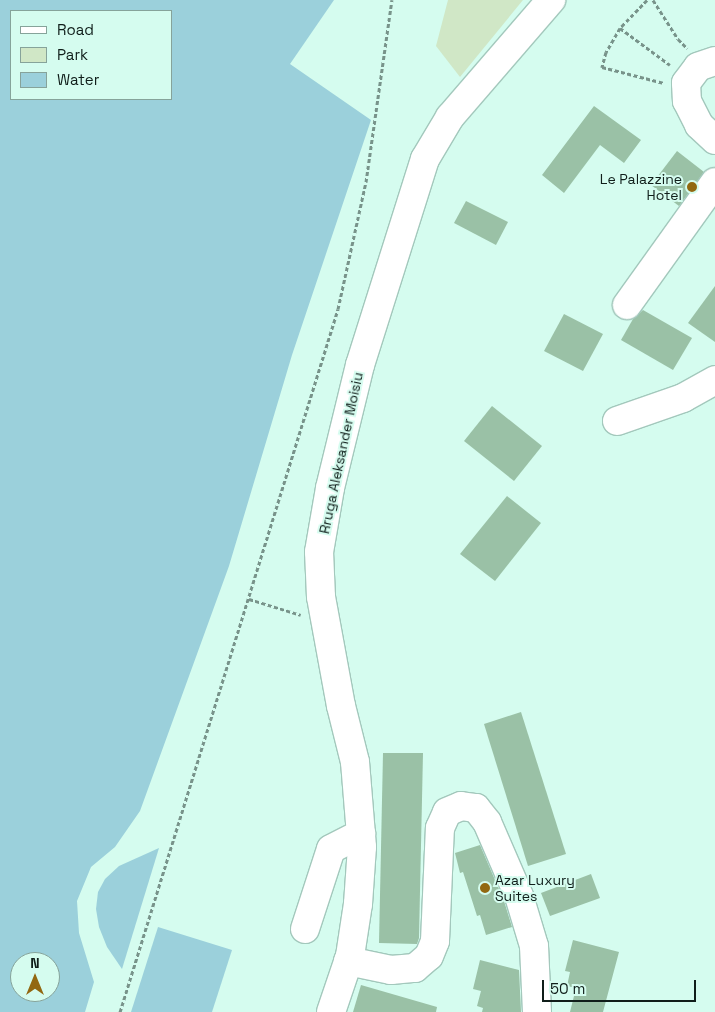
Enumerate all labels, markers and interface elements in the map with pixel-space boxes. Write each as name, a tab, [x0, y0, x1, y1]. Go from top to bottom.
legend	[10, 10, 172, 100]
text: Road	[57, 20, 94, 39]
text: Park	[57, 45, 88, 64]
text: Water	[57, 70, 99, 89]
place label: Le Palazzine Hotel	[600, 171, 682, 203]
marker: Le Palazzine Hotel	[686, 181, 698, 193]
street label: Rruga Aleksander Moisiu	[316, 371, 366, 535]
place label: Azar Luxury Suites	[495, 872, 575, 904]
marker: Azar Luxury Suites	[479, 882, 491, 894]
north arrow	[10, 952, 60, 1002]
text: N	[30, 954, 40, 972]
scale bar	[545, 970, 699, 1002]
text: 50 m	[550, 979, 585, 998]

